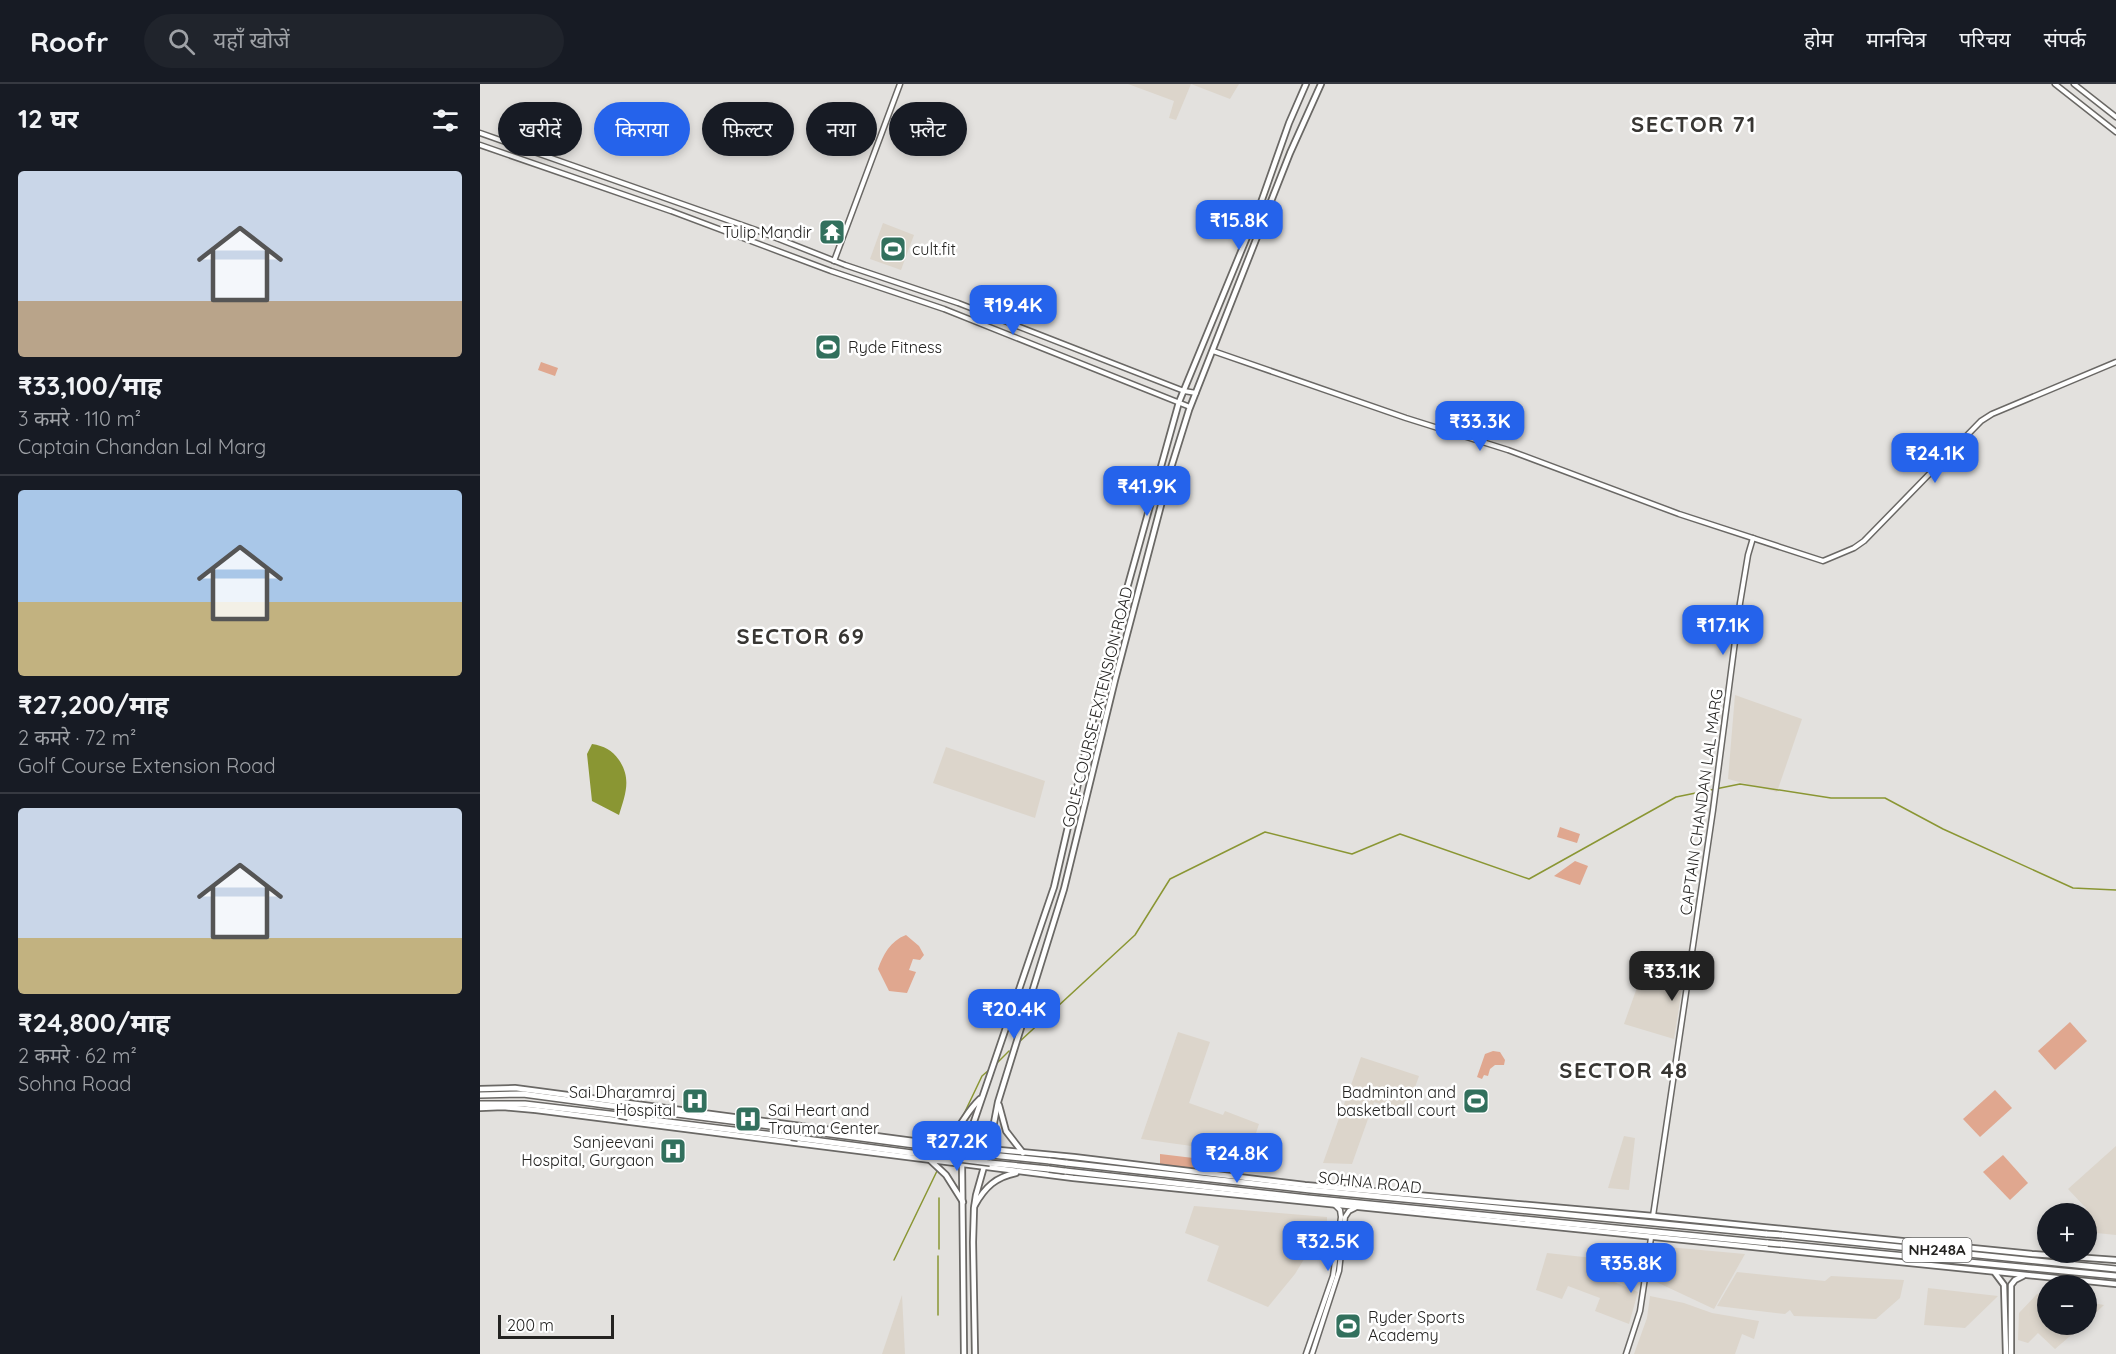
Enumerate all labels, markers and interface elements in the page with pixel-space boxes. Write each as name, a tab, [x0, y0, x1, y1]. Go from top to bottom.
search box	[144, 14, 564, 68]
text: Roofr	[30, 24, 108, 59]
icon: search	[165, 25, 198, 58]
text: यहाँ खोजें	[213, 26, 290, 54]
text: होम	[1804, 26, 1833, 52]
text: मानचित्र	[1866, 26, 1926, 52]
text: परिचय	[1959, 26, 2011, 52]
text: संपर्क	[2044, 26, 2086, 52]
text: 12 घर	[18, 102, 79, 135]
chip: खरीदें	[498, 102, 582, 156]
chip: किराया	[594, 102, 690, 156]
chip: फ़िल्टर	[702, 102, 794, 156]
chip: नया	[806, 102, 877, 156]
chip: फ़्लैट	[889, 102, 967, 156]
icon: filters	[429, 104, 462, 137]
district label: SECTOR 71	[1631, 110, 1757, 138]
pin: ₹15.8K	[1190, 200, 1288, 251]
text: ₹15.8K	[1210, 207, 1268, 232]
icon: home	[186, 210, 294, 318]
temple icon: Tulip Mandir	[817, 217, 847, 247]
place label: Tulip Mandir	[723, 222, 812, 242]
sports icon: cult.fit	[878, 234, 908, 264]
place label: cult.fit	[912, 239, 956, 259]
pin: ₹19.4K	[964, 285, 1062, 336]
text: ₹19.4K	[984, 292, 1042, 317]
sports icon: Ryde Fitness	[813, 332, 843, 362]
place label: Ryde Fitness	[848, 337, 942, 357]
text: ₹33,100/माह	[18, 369, 162, 402]
pin: ₹33.3K	[1431, 401, 1529, 452]
text: 3 कमरे · 110 m²	[18, 406, 141, 431]
text: ₹33.3K	[1449, 408, 1511, 433]
pin: ₹24.1K	[1886, 433, 1984, 484]
text: Captain Chandan Lal Marg	[18, 434, 266, 459]
text: ₹24.1K	[1905, 440, 1965, 465]
pin: ₹41.9K	[1098, 466, 1196, 517]
text: ₹41.9K	[1117, 473, 1177, 498]
icon: home	[186, 529, 294, 637]
street label: GOLF COURSE EXTENSION ROAD	[1057, 584, 1137, 830]
pin: ₹17.1K	[1674, 605, 1772, 656]
text: ₹17.1K	[1696, 612, 1750, 637]
district label: SECTOR 69	[737, 622, 865, 650]
text: ₹27,200/माह	[18, 688, 169, 721]
street label: CAPTAIN CHANDAN LAL MARG	[1675, 688, 1727, 916]
text: 2 कमरे · 72 m²	[18, 725, 136, 750]
text: Golf Course Extension Road	[18, 753, 276, 778]
icon: home	[186, 847, 294, 955]
pin: ₹33.1K	[1623, 951, 1721, 1002]
text: ₹33.1K	[1643, 958, 1701, 983]
pin: ₹20.4K	[965, 989, 1063, 1040]
text: ₹20.4K	[982, 996, 1046, 1021]
text: ₹24,800/माह	[18, 1006, 170, 1039]
text: 2 कमरे · 62 m²	[18, 1043, 137, 1068]
district label: SECTOR 48	[1559, 1056, 1689, 1084]
text: Sohna Road	[18, 1071, 131, 1096]
place label: Sai Dharamraj Hospital	[569, 1082, 676, 1120]
place label: Badminton and basketball court	[1337, 1082, 1456, 1120]
hospital icon: Sai Dharamraj Hospital	[680, 1086, 710, 1116]
sports icon: Badminton and basketball court	[1461, 1086, 1491, 1116]
place label: Sai Heart and Trauma Center	[768, 1100, 879, 1138]
hospital icon: Sai Heart and Trauma Center	[733, 1104, 763, 1134]
pin: ₹27.2K	[908, 1121, 1006, 1172]
text: ₹27.2K	[926, 1128, 988, 1153]
place label: Sanjeevani Hospital, Gurgaon	[521, 1132, 654, 1170]
pin: ₹24.8K	[1188, 1133, 1286, 1184]
hospital icon: Sanjeevani Hospital, Gurgaon	[658, 1136, 688, 1166]
text: ₹24.8K	[1205, 1140, 1269, 1165]
street label: SOHNA ROAD	[1317, 1167, 1423, 1197]
map controls	[2037, 1203, 2097, 1335]
button: +	[2037, 1203, 2097, 1263]
pin: ₹32.5K	[1279, 1221, 1377, 1272]
text: ₹32.5K	[1297, 1228, 1359, 1253]
road number: NH248A	[1902, 1238, 1972, 1262]
pin: ₹35.8K	[1582, 1243, 1680, 1294]
text: ₹35.8K	[1600, 1250, 1662, 1275]
button: −	[2037, 1275, 2097, 1335]
place label: Ryder Sports Academy	[1368, 1307, 1465, 1345]
sports icon: Ryder Sports Academy	[1333, 1311, 1363, 1341]
scale bar	[498, 1312, 614, 1340]
text: 200 m	[507, 1315, 554, 1335]

